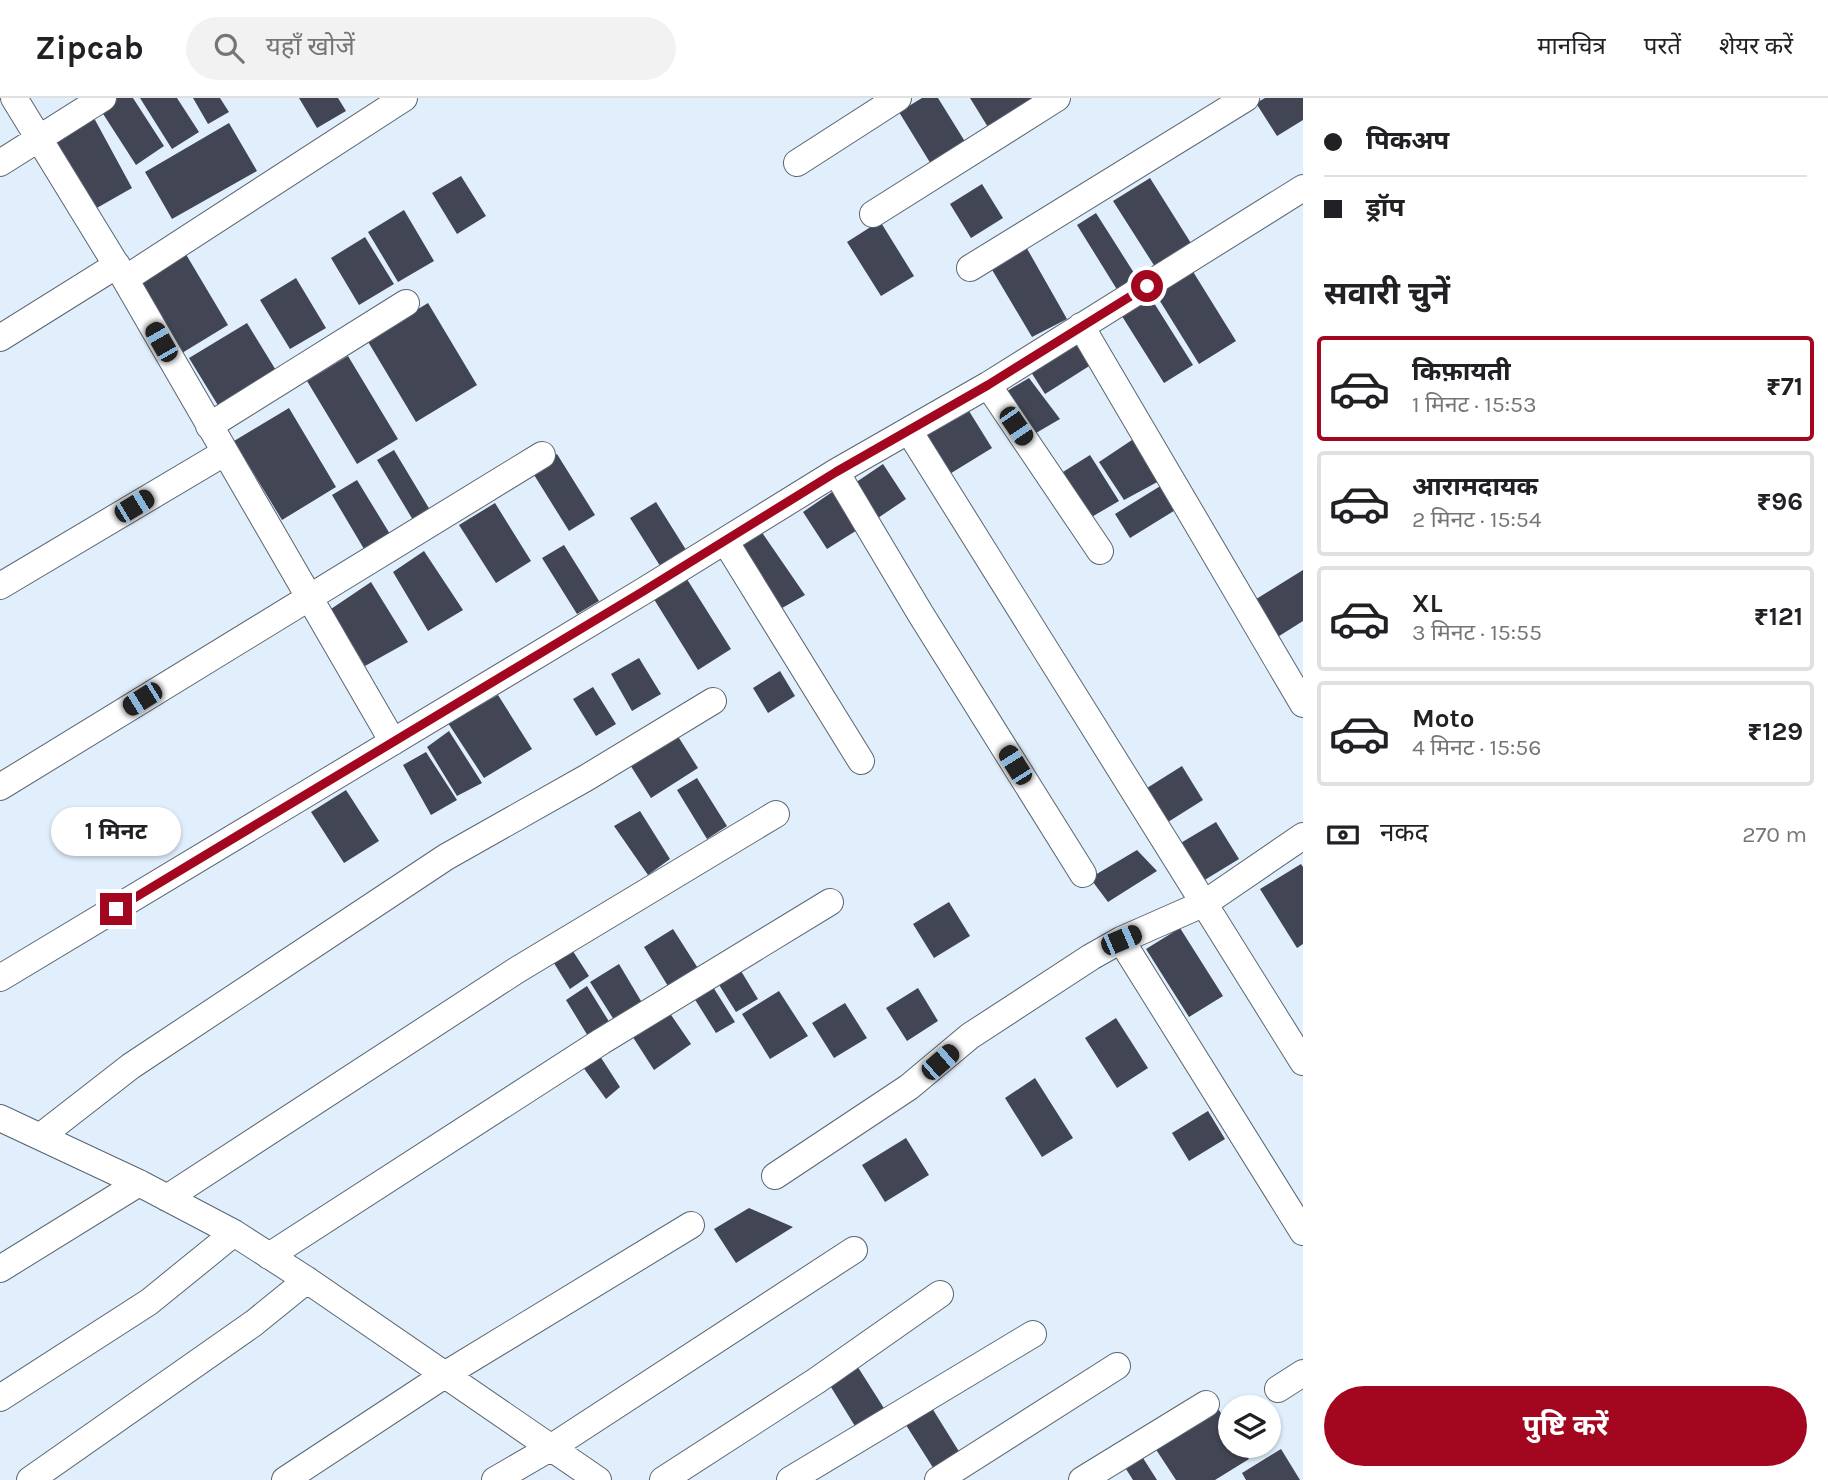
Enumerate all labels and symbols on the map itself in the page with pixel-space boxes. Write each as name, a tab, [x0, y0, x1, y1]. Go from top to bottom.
route start	[1131, 270, 1163, 302]
car	[142, 319, 181, 365]
car	[996, 403, 1037, 449]
car	[111, 486, 158, 526]
car	[119, 679, 166, 719]
car	[995, 742, 1036, 788]
callout: 1 मिनट	[51, 808, 181, 856]
route end	[100, 893, 132, 925]
car	[1098, 922, 1145, 958]
car	[918, 1040, 963, 1084]

